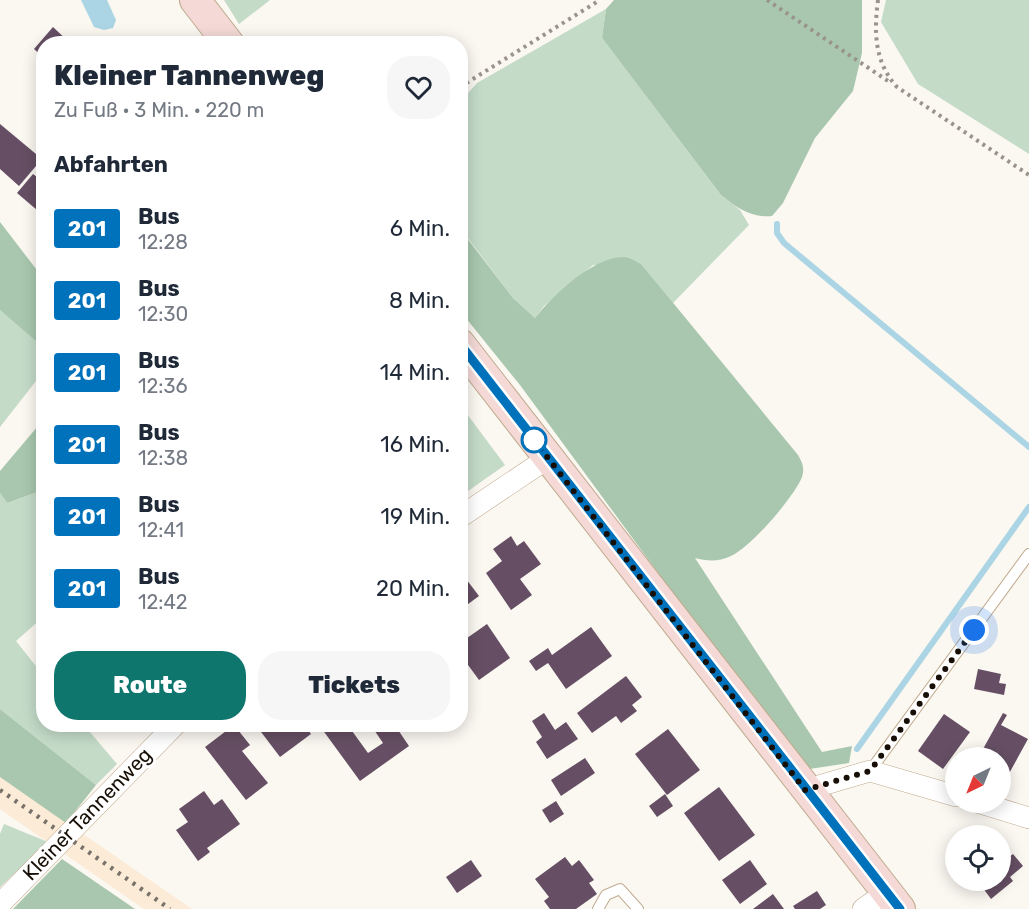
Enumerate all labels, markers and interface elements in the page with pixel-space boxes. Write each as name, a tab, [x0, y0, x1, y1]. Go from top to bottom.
button: heart	[387, 56, 450, 119]
text: Kleiner Tannenweg	[54, 59, 324, 92]
text: Zu Fuß · 3 Min. · 220 m	[54, 98, 264, 122]
text: Abfahrten	[54, 151, 168, 178]
text: Bus	[138, 203, 180, 230]
text: 6 Min.	[390, 215, 450, 242]
text: 201	[68, 216, 106, 241]
text: 12:28	[138, 230, 188, 254]
text: Bus	[138, 275, 180, 302]
text: 8 Min.	[389, 287, 450, 314]
text: 201	[68, 288, 106, 313]
text: 12:30	[138, 302, 188, 326]
text: Bus	[138, 347, 180, 374]
text: 14 Min.	[380, 359, 450, 386]
text: 201	[68, 360, 106, 385]
text: 12:36	[138, 374, 188, 398]
text: Bus	[138, 419, 180, 446]
unlabelled marker	[521, 427, 547, 453]
text: 16 Min.	[380, 431, 450, 458]
text: 201	[68, 432, 106, 457]
text: 12:38	[138, 446, 188, 470]
text: Bus	[138, 491, 180, 518]
text: 19 Min.	[380, 503, 450, 530]
text: 201	[68, 504, 106, 529]
text: 12:41	[138, 518, 184, 542]
text: Bus	[138, 563, 180, 590]
text: 20 Min.	[376, 575, 450, 602]
text: 201	[68, 576, 106, 601]
text: 12:42	[138, 590, 188, 614]
your location	[959, 615, 989, 645]
button: Route	[54, 651, 246, 720]
button: Tickets	[258, 651, 450, 720]
street label: Kleiner Tannenweg	[18, 743, 156, 885]
north arrow	[945, 747, 1011, 813]
map controls	[945, 747, 1011, 891]
button: locate	[945, 825, 1011, 891]

